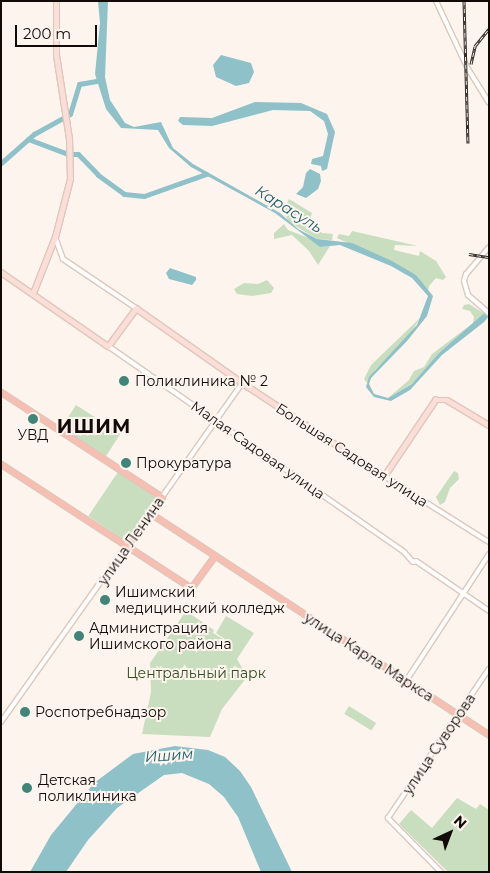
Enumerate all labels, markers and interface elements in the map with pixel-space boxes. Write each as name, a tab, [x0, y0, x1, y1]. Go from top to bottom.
scale bar	[18, 15, 100, 47]
text: 200 m	[23, 24, 71, 43]
water label: Карасуль	[252, 181, 326, 237]
place label: Поликлиника № 2	[135, 373, 268, 389]
marker: Поликлиника № 2	[117, 374, 131, 388]
street label: Малая Садовая улица	[188, 397, 328, 503]
street label: Большая Садовая улица	[273, 400, 431, 510]
marker: УВД	[27, 413, 39, 425]
district label: ИШИМ	[56, 416, 132, 438]
place label: УВД	[18, 427, 48, 443]
place label: Прокуратура	[136, 455, 232, 471]
marker: Прокуратура	[120, 457, 132, 469]
street label: улица Ленина	[94, 494, 168, 588]
place label: Ишимский медицинский колледж	[115, 584, 285, 616]
marker: Ишимский медицинский колледж	[99, 594, 111, 606]
street label: улица Карла Маркса	[301, 609, 437, 705]
place label: Администрация Ишимского района	[89, 620, 232, 652]
marker: Администрация Ишимского района	[73, 630, 85, 642]
park label: Центральный парк	[126, 665, 266, 681]
street label: улица Суворова	[399, 690, 479, 798]
place label: Роспотребнадзор	[35, 704, 166, 720]
marker: Роспотребнадзор	[19, 706, 31, 718]
water label: Ишим	[144, 744, 194, 766]
place label: Детская поликлиника	[38, 772, 137, 804]
marker: Детская поликлиника	[20, 781, 34, 795]
north arrow	[425, 808, 475, 858]
text: N	[450, 812, 471, 832]

